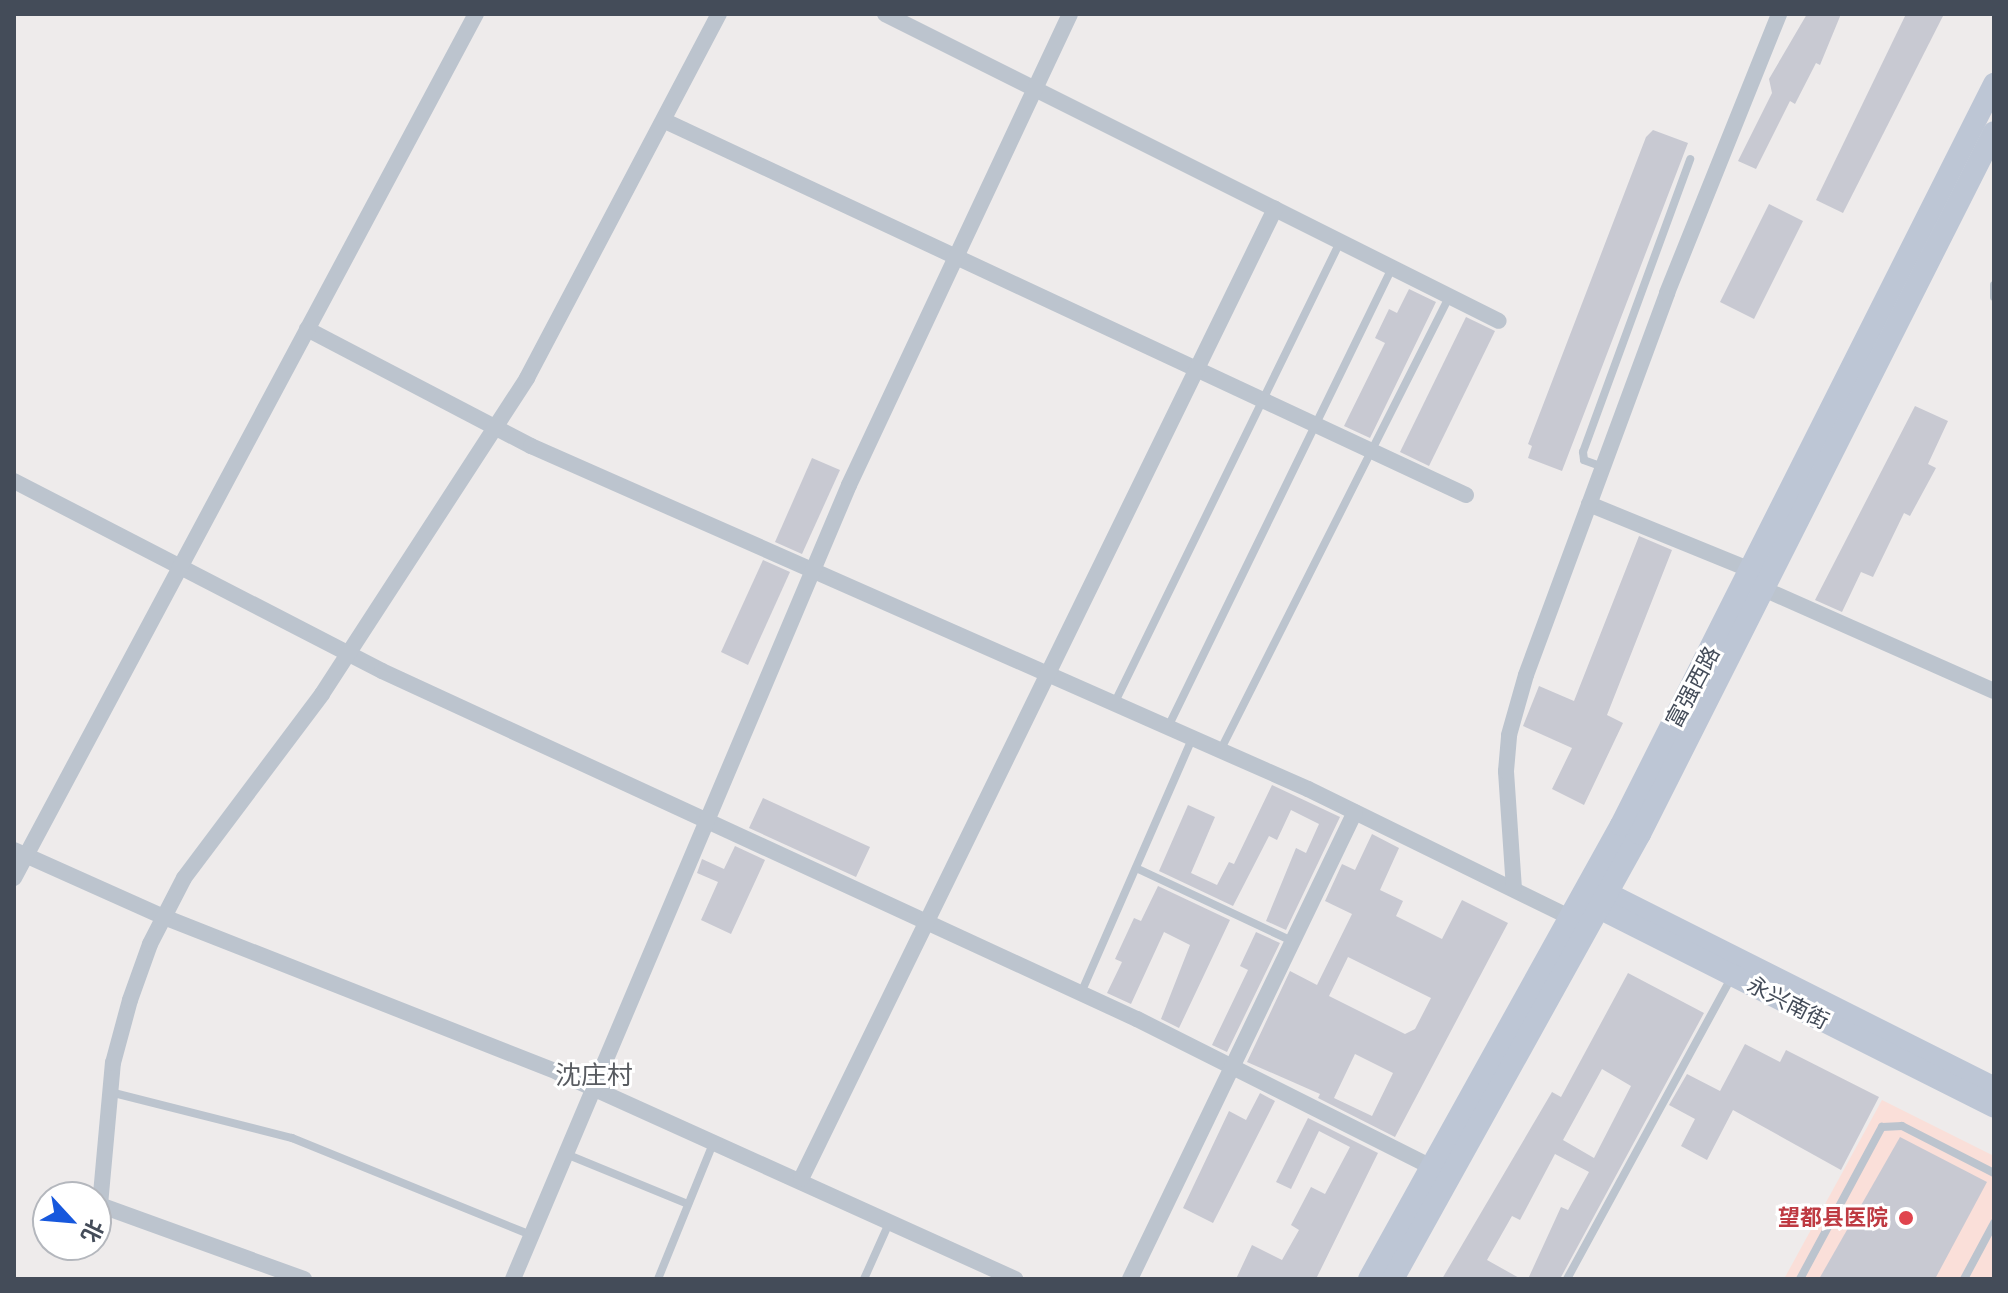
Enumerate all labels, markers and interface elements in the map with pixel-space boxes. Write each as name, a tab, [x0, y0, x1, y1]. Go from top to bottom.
street label: 富强西路	[1661, 642, 1725, 732]
street label: 永兴南街	[1743, 971, 1833, 1035]
district label: 沈庄村	[555, 1060, 633, 1092]
north arrow	[32, 1181, 112, 1261]
place label: 望都县医院	[1778, 1205, 1888, 1231]
marker: 望都县医院	[1895, 1207, 1917, 1229]
text: 北	[73, 1214, 111, 1248]

